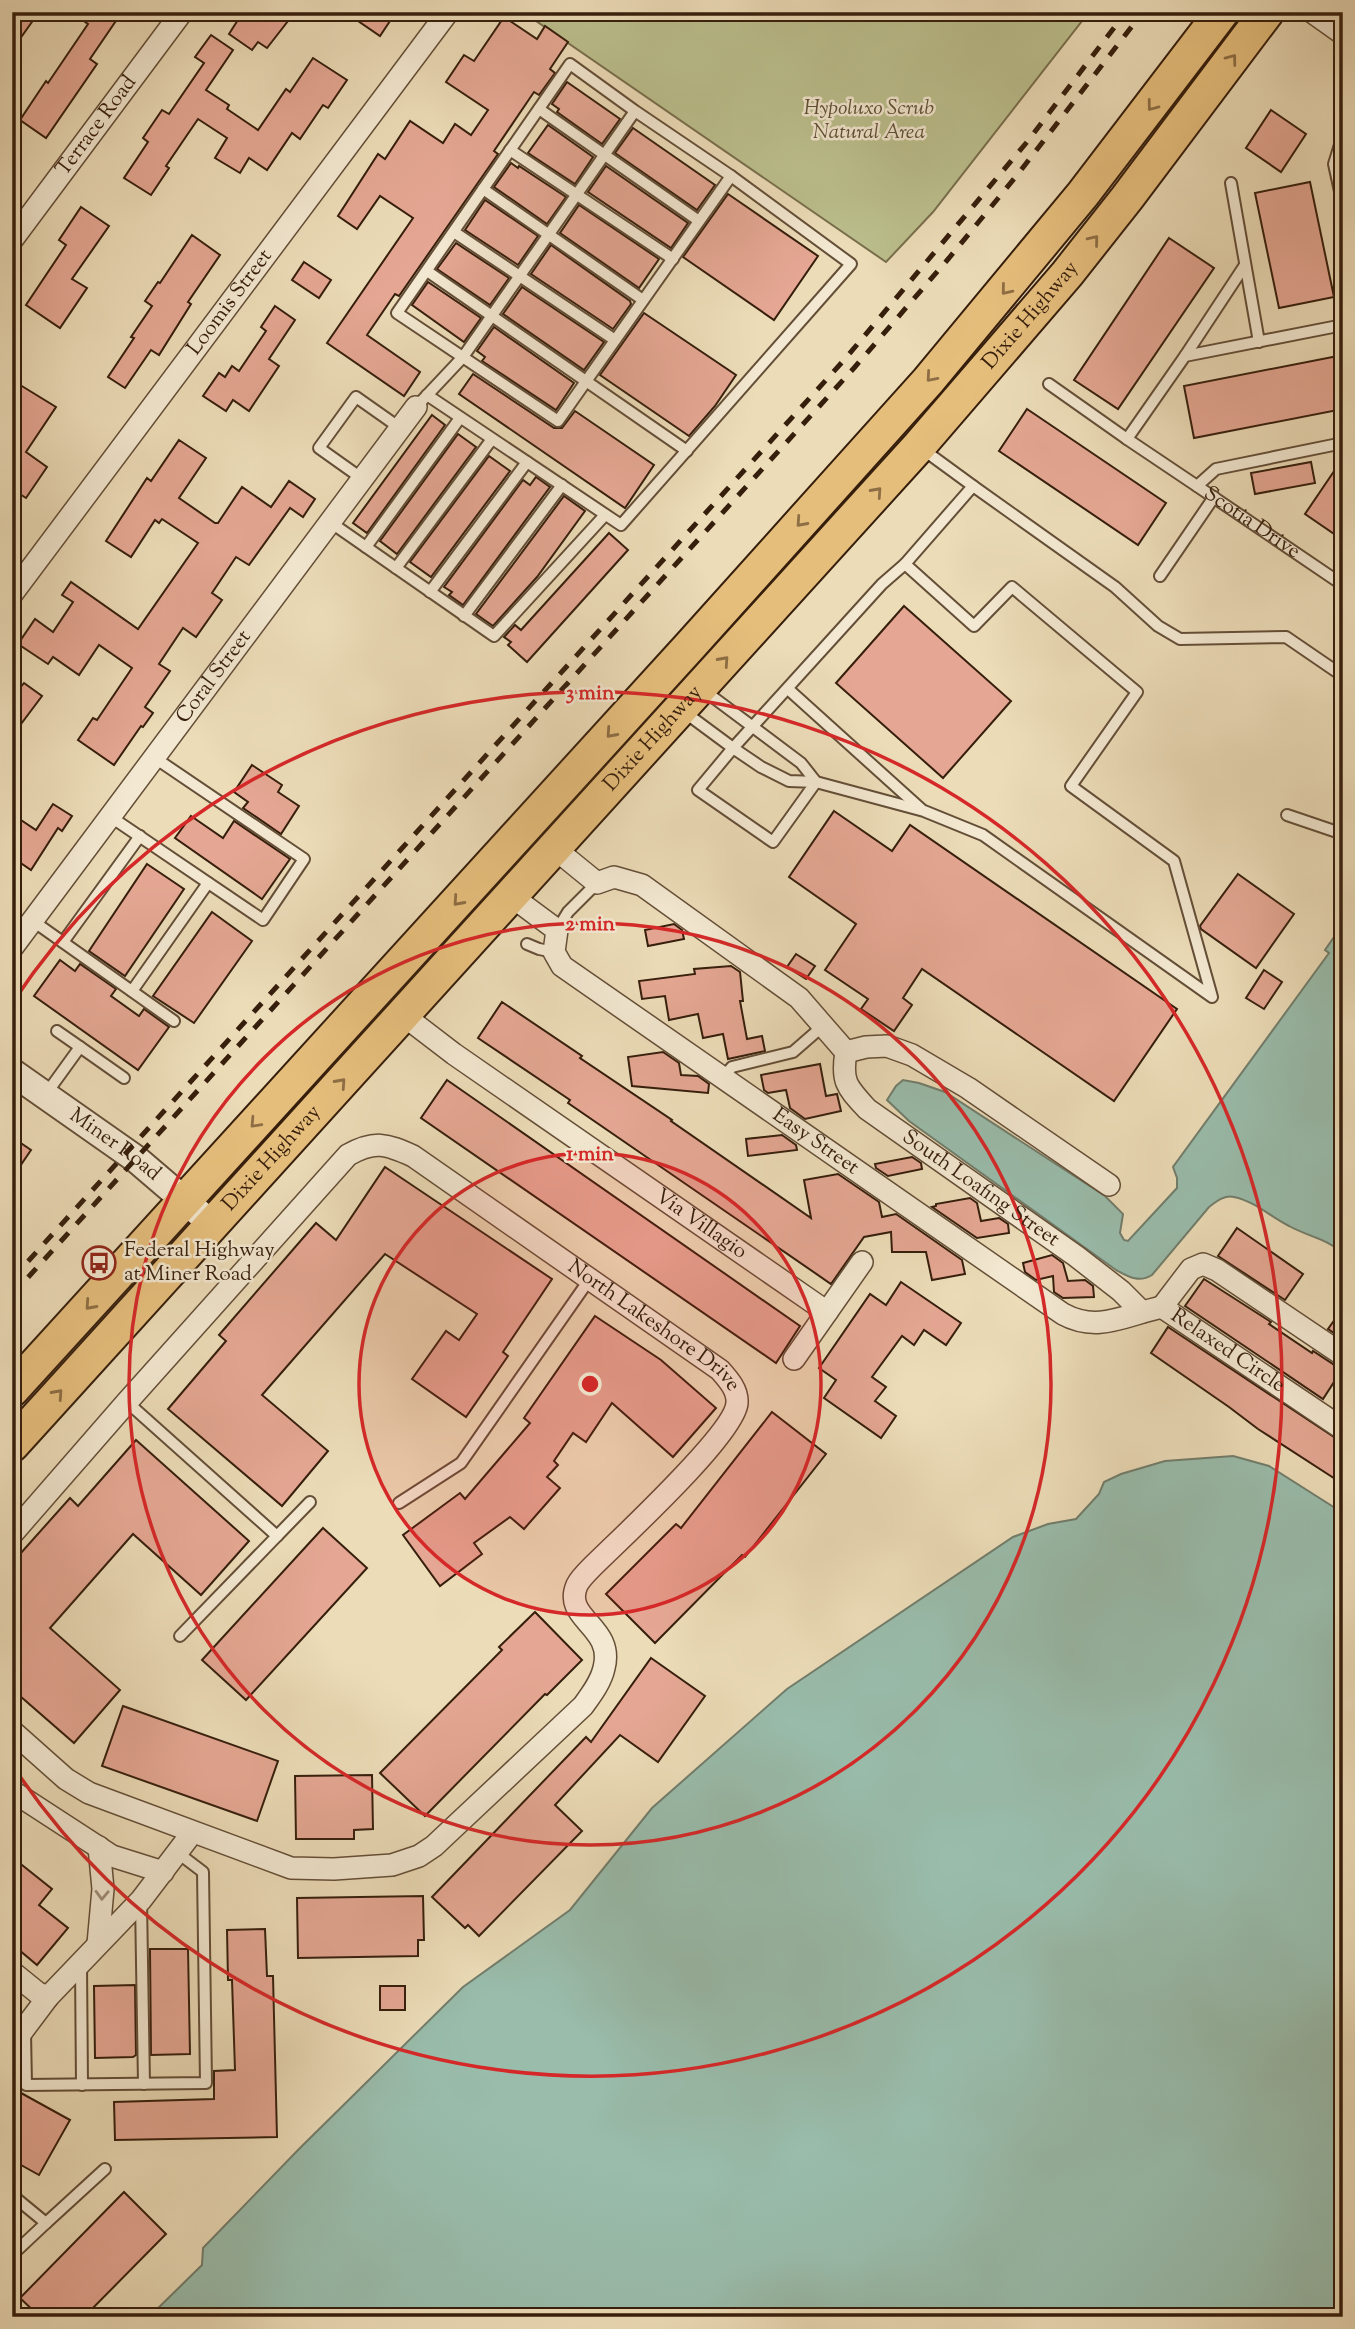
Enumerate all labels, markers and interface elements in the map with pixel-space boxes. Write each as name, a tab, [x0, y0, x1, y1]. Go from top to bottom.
one-way arrow	[1224, 54, 1237, 67]
street label: Terrace Road	[49, 69, 145, 183]
park label: Hypoluxo Scrub Natural Area	[804, 94, 934, 148]
one-way arrow	[1147, 99, 1160, 111]
one-way arrow	[1085, 235, 1098, 247]
street label: Loomis Street	[180, 243, 280, 362]
street label: Dixie Highway	[976, 255, 1087, 377]
one-way arrow	[1002, 281, 1014, 294]
one-way arrow	[927, 369, 939, 382]
street label: Scotia Drive	[1197, 479, 1306, 567]
one-way arrow	[869, 487, 881, 500]
one-way arrow	[797, 514, 810, 527]
street label: Coral Street	[169, 624, 259, 730]
one-way arrow	[716, 656, 728, 669]
street label: Dixie Highway	[597, 678, 710, 799]
text: 3 min	[566, 679, 615, 709]
one-way arrow	[607, 725, 619, 738]
one-way arrow	[454, 893, 466, 906]
text: 2 min	[565, 910, 616, 940]
one-way arrow	[332, 1078, 345, 1091]
street label: Dixie Highway	[216, 1098, 329, 1218]
street label: Miner Road	[63, 1101, 167, 1189]
street label: Easy Street	[766, 1101, 865, 1183]
one-way arrow	[251, 1115, 263, 1128]
street label: South Loafing Street	[895, 1123, 1065, 1255]
text: 1 min	[566, 1140, 614, 1170]
street label: Via Villagio	[648, 1182, 753, 1267]
place label: Federal Highway at Miner Road	[124, 1236, 275, 1290]
bus stop icon: Federal Highway at Miner Road	[80, 1244, 118, 1282]
street label: North Lakeshore Drive	[561, 1253, 747, 1397]
one-way arrow	[85, 1297, 98, 1310]
street label: Relaxed Circle	[1164, 1302, 1291, 1401]
centre of rings	[578, 1372, 602, 1396]
one-way arrow	[50, 1389, 62, 1402]
one-way arrow	[94, 1891, 110, 1901]

